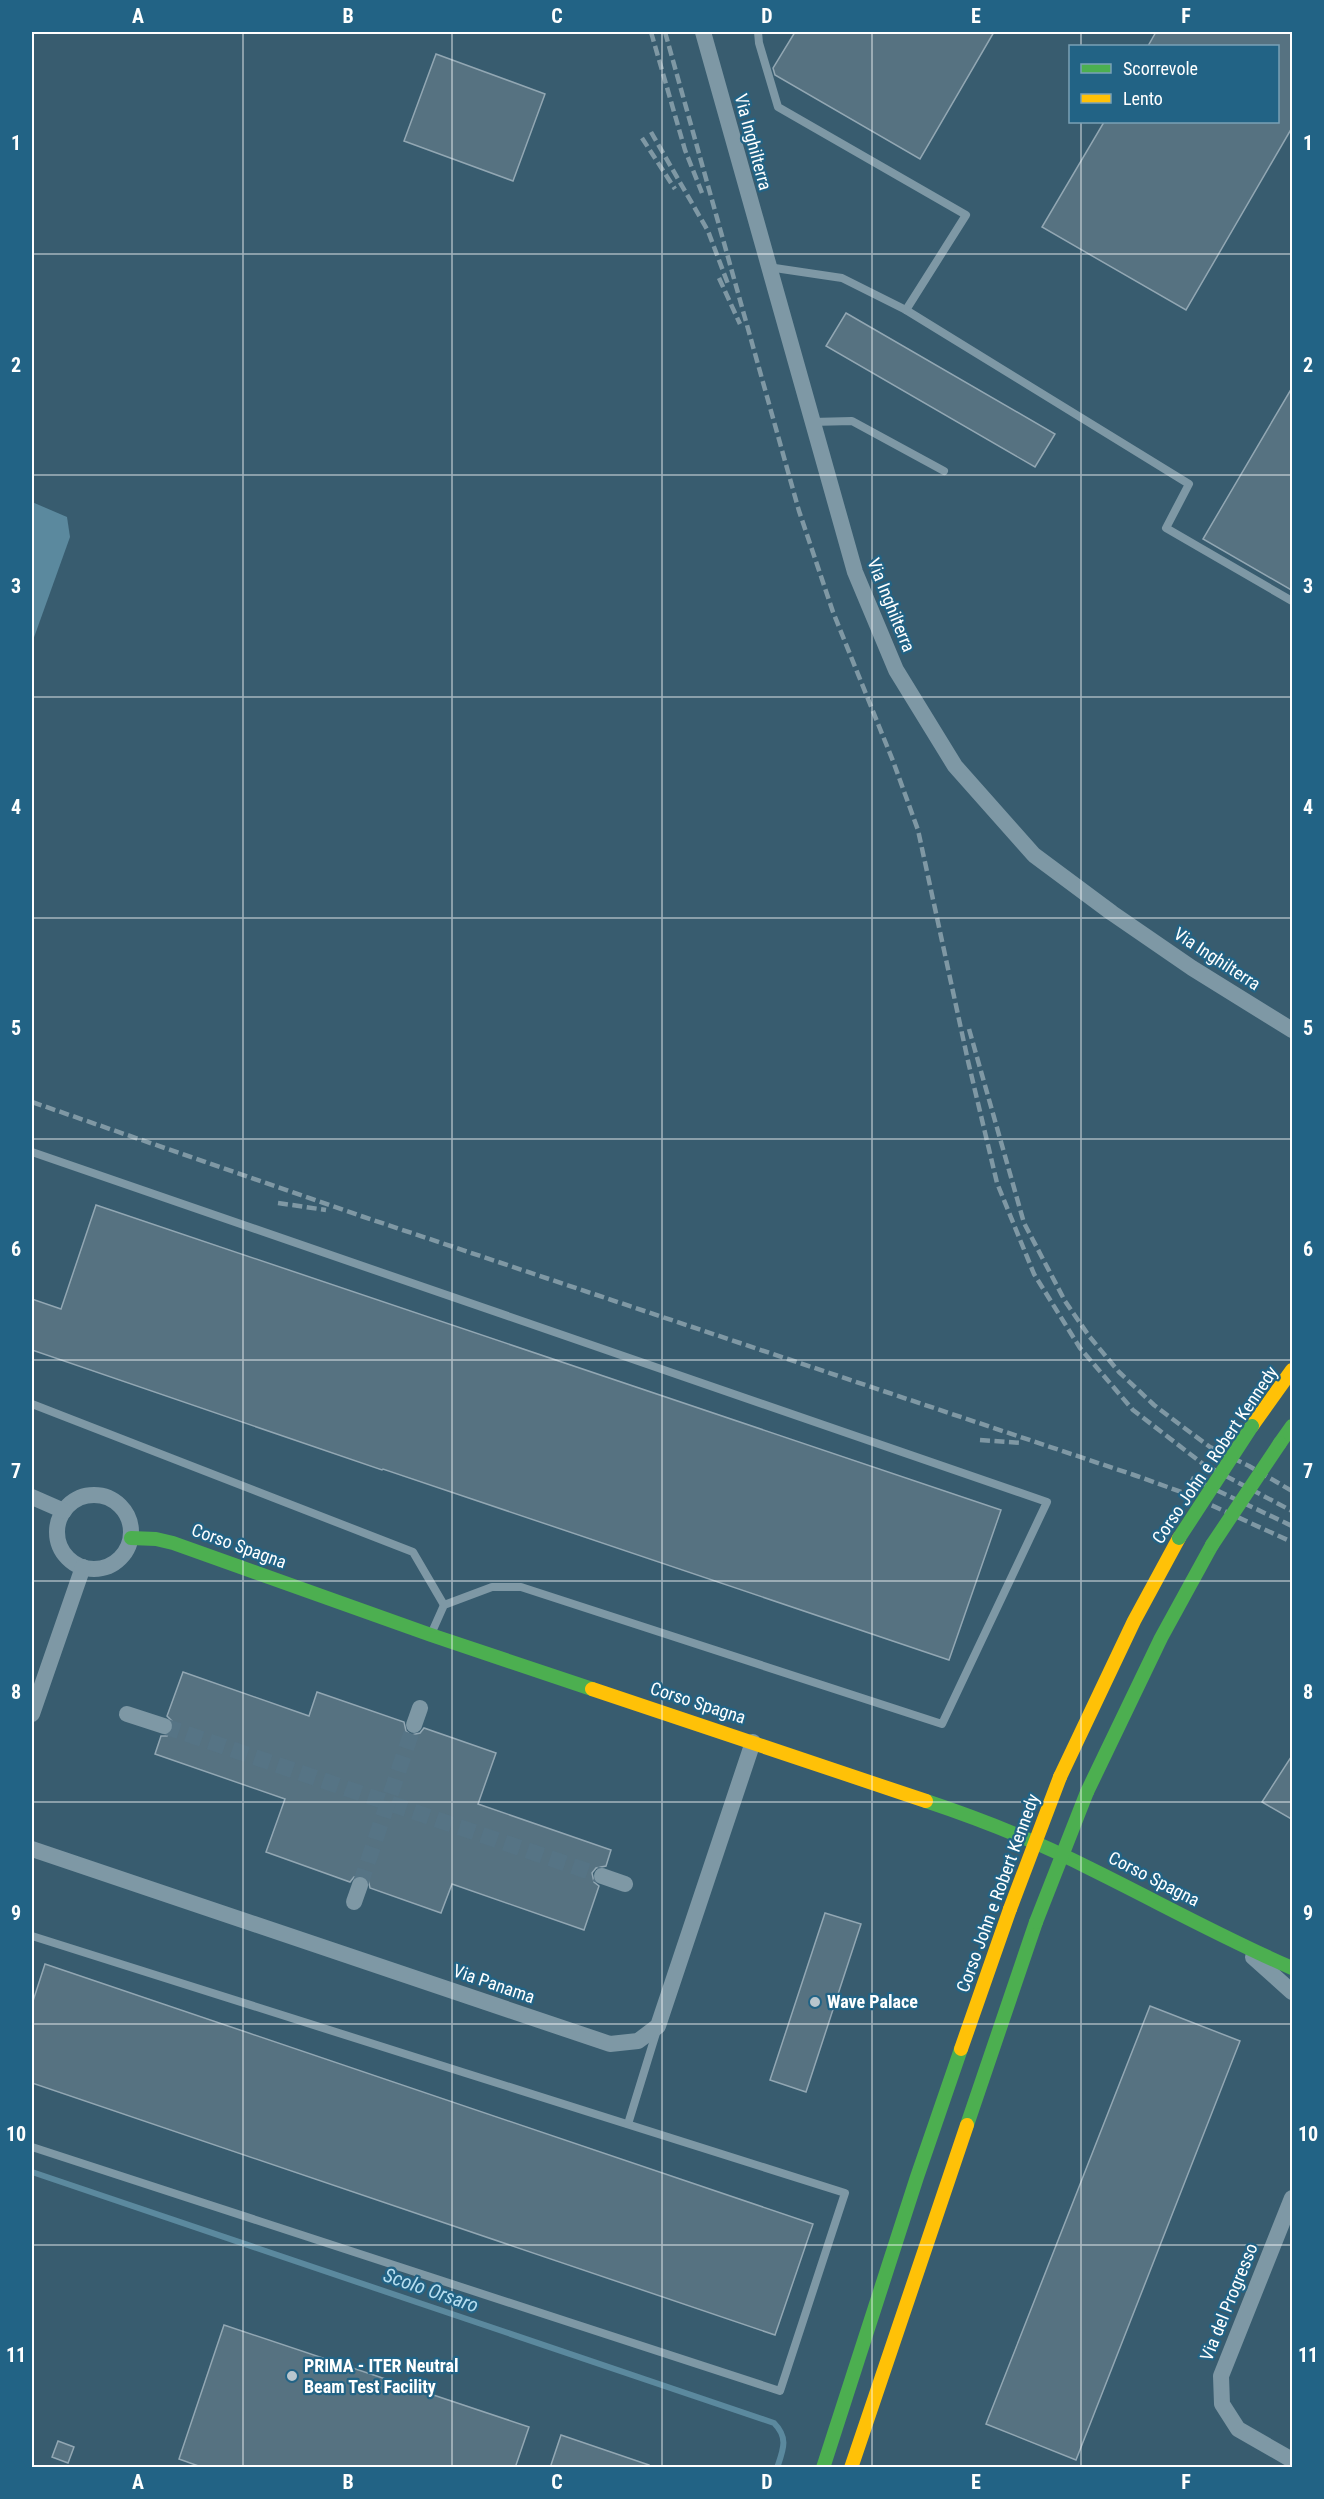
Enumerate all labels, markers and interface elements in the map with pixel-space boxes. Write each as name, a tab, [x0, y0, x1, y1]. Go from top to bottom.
text: A	[132, 4, 144, 28]
text: B	[342, 4, 354, 28]
text: C	[551, 4, 563, 28]
text: D	[761, 4, 773, 28]
text: E	[971, 4, 981, 28]
text: F	[1181, 4, 1191, 28]
legend	[1069, 45, 1279, 123]
text: Scorrevole	[1123, 58, 1198, 79]
text: Lento	[1123, 88, 1163, 109]
street label: Via Inghilterra	[731, 91, 776, 192]
text: 1	[11, 131, 21, 155]
text: 1	[1303, 131, 1313, 155]
text: 2	[11, 353, 21, 377]
text: 2	[1303, 353, 1313, 377]
street label: Via Inghilterra	[863, 555, 920, 655]
text: 3	[11, 574, 21, 598]
text: 3	[1303, 574, 1313, 598]
text: 4	[11, 795, 21, 819]
text: 4	[1303, 795, 1313, 819]
street label: Via Inghilterra	[1170, 923, 1265, 994]
text: 5	[11, 1016, 21, 1040]
text: 5	[1303, 1016, 1313, 1040]
text: 6	[11, 1237, 21, 1261]
text: 6	[1303, 1237, 1313, 1261]
street label: Corso John e Robert Kennedy	[1147, 1362, 1282, 1547]
text: 7	[11, 1459, 21, 1483]
text: 7	[1303, 1459, 1313, 1483]
street label: Corso Spagna	[189, 1519, 289, 1572]
street label: Corso Spagna	[648, 1677, 749, 1728]
text: 8	[11, 1680, 21, 1704]
text: 8	[1303, 1680, 1313, 1704]
street label: Corso John e Robert Kennedy	[952, 1790, 1043, 1995]
street label: Corso Spagna	[1105, 1847, 1203, 1910]
text: 9	[11, 1901, 21, 1925]
text: 9	[1303, 1901, 1313, 1925]
street label: Via Panama	[451, 1960, 538, 2007]
place label: Wave Palace	[827, 1991, 918, 2012]
marker: Wave Palace	[808, 1995, 822, 2009]
text: 10	[6, 2122, 26, 2146]
text: 10	[1298, 2122, 1318, 2146]
street label: Via del Progresso	[1195, 2240, 1262, 2364]
water label: Scolo Orsaro	[380, 2263, 482, 2317]
text: 11	[6, 2343, 26, 2367]
text: 11	[1298, 2343, 1318, 2367]
place label: PRIMA - ITER Neutral Beam Test Facility	[304, 2355, 458, 2397]
marker: PRIMA - ITER Neutral Beam Test Facility	[285, 2369, 299, 2383]
text: A	[132, 2470, 144, 2494]
text: B	[342, 2470, 354, 2494]
text: C	[551, 2470, 563, 2494]
text: D	[761, 2470, 773, 2494]
text: E	[971, 2470, 981, 2494]
text: F	[1181, 2470, 1191, 2494]

